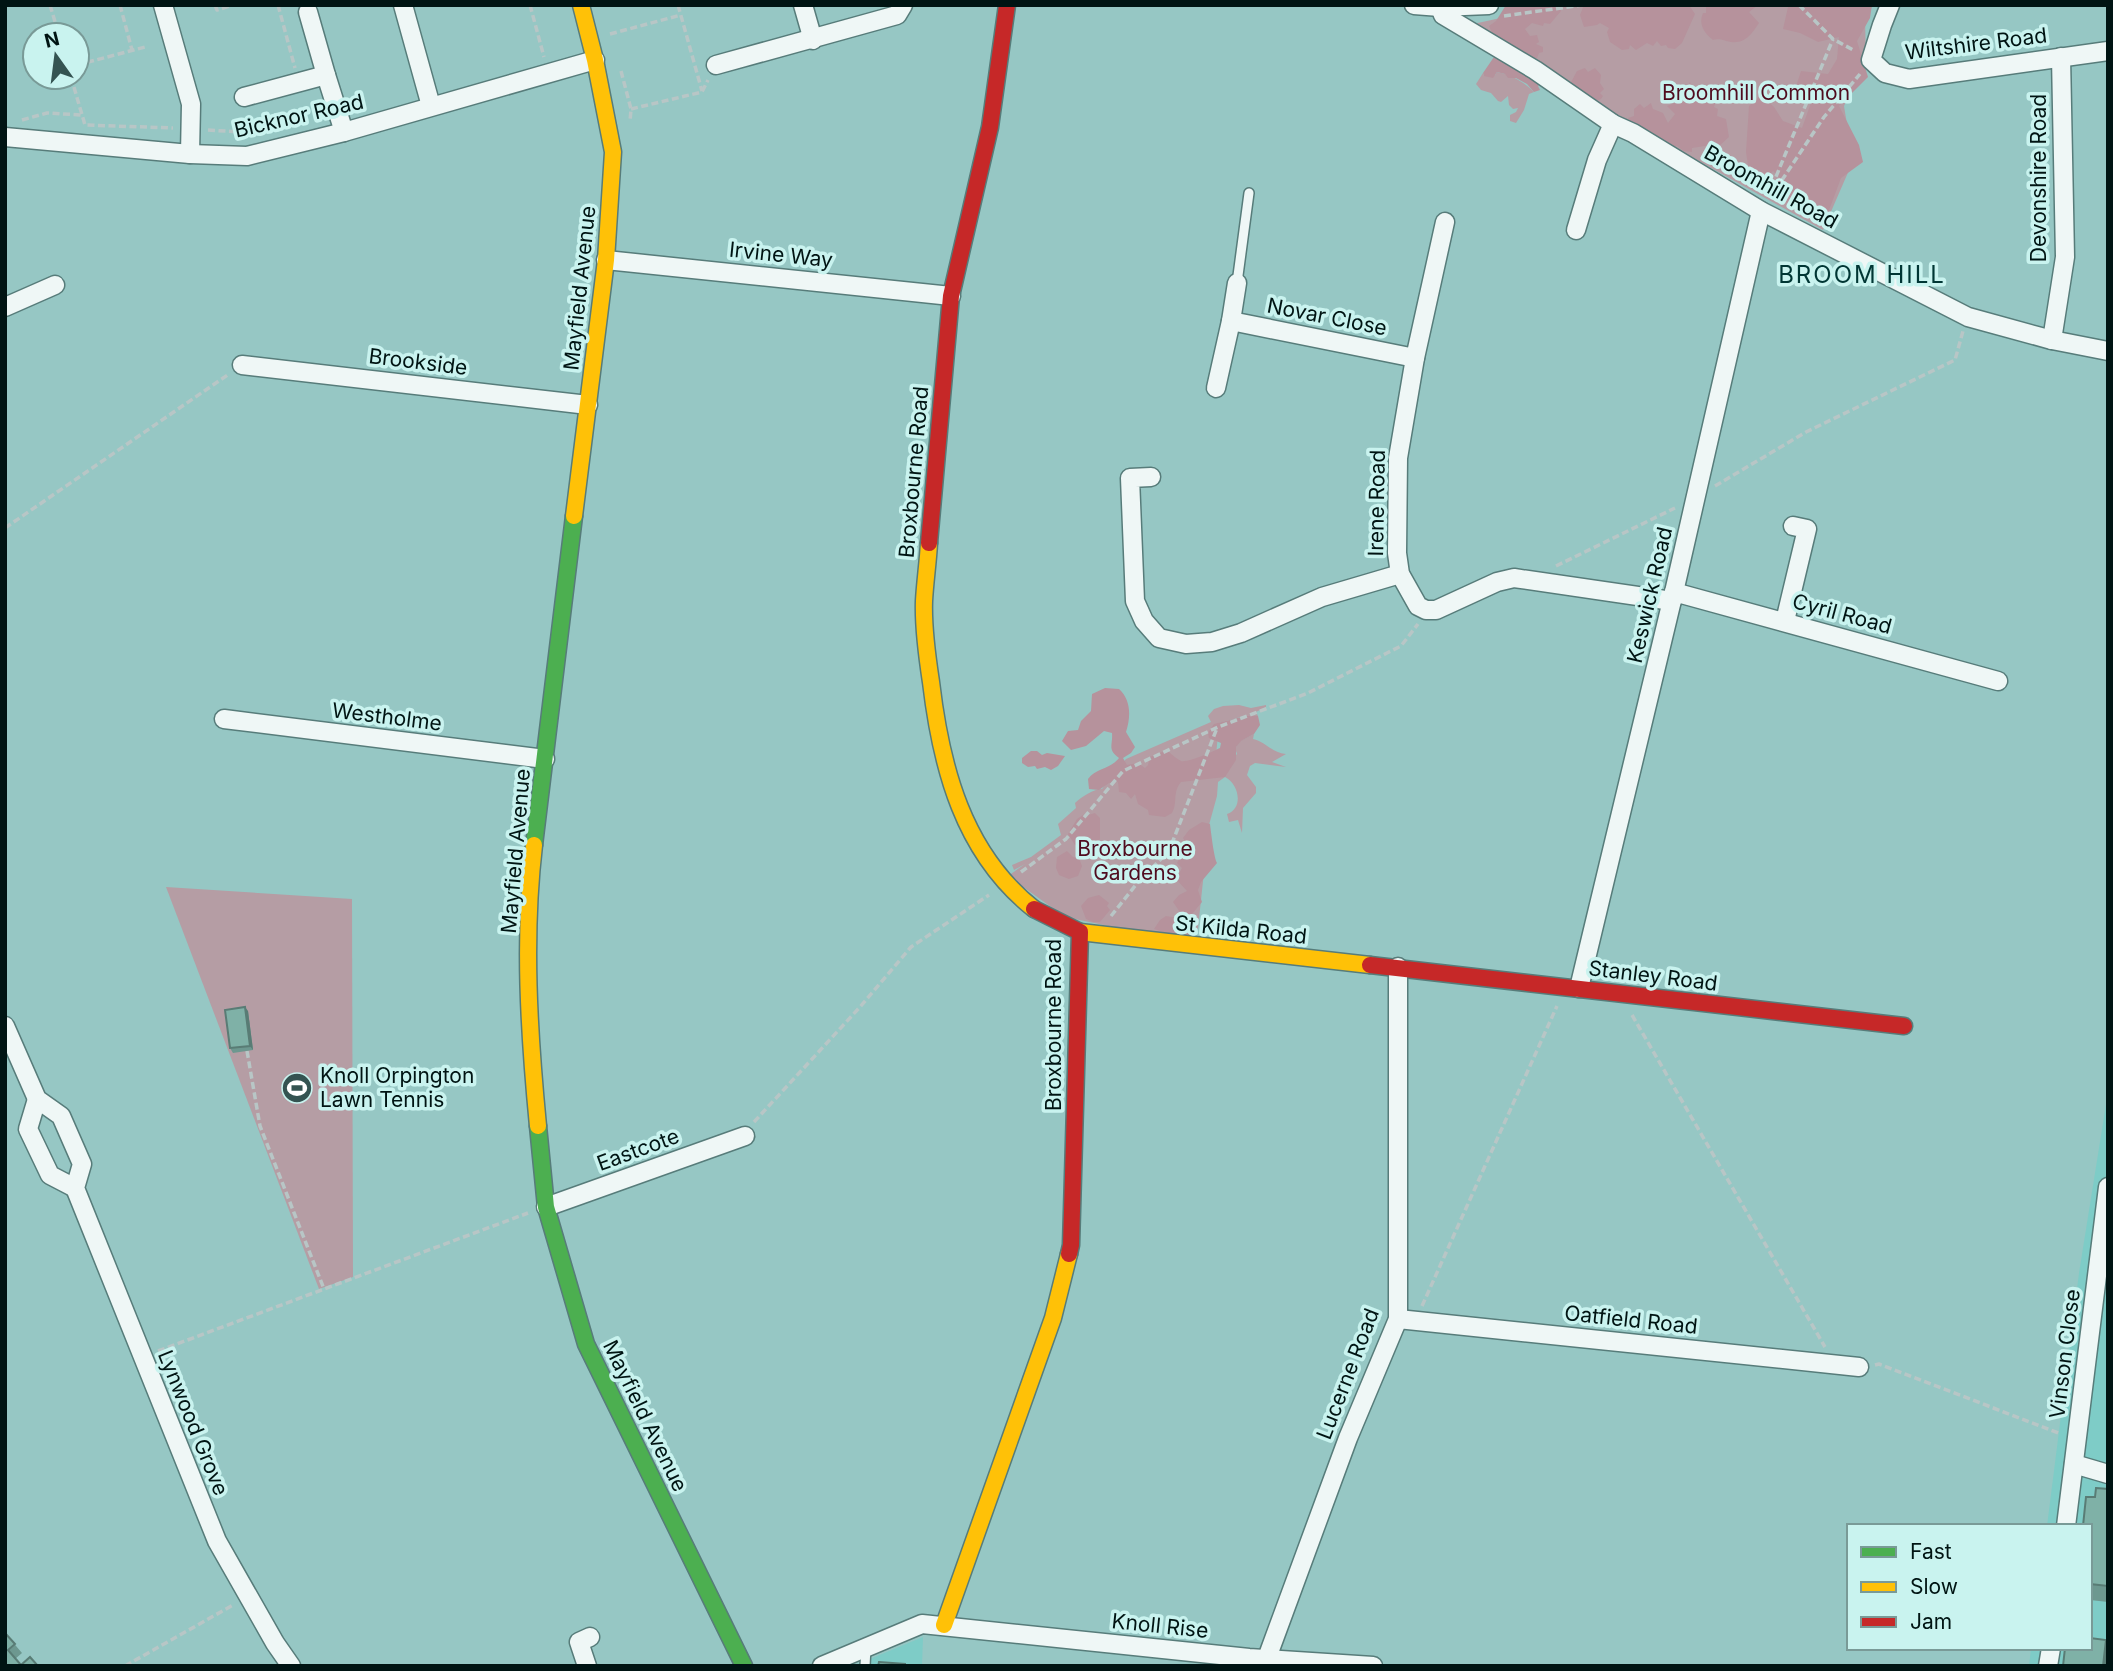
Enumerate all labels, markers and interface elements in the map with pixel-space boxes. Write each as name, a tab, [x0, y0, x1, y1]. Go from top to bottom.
north arrow	[21, 21, 91, 91]
street label: Wiltshire Road	[1904, 22, 2048, 65]
text: N	[42, 27, 62, 53]
park label: Broomhill Common	[1662, 80, 1850, 105]
street label: Bicknor Road	[232, 89, 366, 143]
street label: Devonshire Road	[2026, 94, 2051, 262]
street label: Broomhill Road	[1700, 139, 1843, 234]
street label: Mayfield Avenue	[558, 204, 601, 371]
street label: Irvine Way	[728, 237, 834, 272]
district label: BROOM HILL	[1778, 260, 1946, 289]
street label: Novar Close	[1265, 293, 1389, 340]
street label: Brookside	[367, 343, 469, 380]
street label: Broxbourne Road	[894, 385, 933, 559]
street label: Irene Road	[1363, 449, 1390, 557]
street label: Keswick Road	[1622, 524, 1677, 665]
street label: Cyril Road	[1790, 588, 1895, 639]
street label: Westholme	[331, 697, 443, 736]
street label: Mayfield Avenue	[496, 768, 535, 934]
park label: Broxbourne Gardens	[1077, 836, 1193, 885]
street label: St Kilda Road	[1174, 910, 1308, 949]
street label: Broxbourne Road	[1041, 939, 1066, 1111]
street label: Stanley Road	[1587, 955, 1719, 996]
place label: Knoll Orpington Lawn Tennis	[320, 1063, 474, 1112]
sports icon: Knoll Orpington Lawn Tennis	[280, 1071, 314, 1105]
street label: Eastcote	[593, 1123, 682, 1176]
street label: Vinson Close	[2044, 1288, 2085, 1420]
street label: Oatfield Road	[1563, 1300, 1699, 1339]
street label: Lucerne Road	[1311, 1305, 1384, 1443]
street label: Mayfield Avenue	[598, 1336, 693, 1496]
street label: Lynwood Grove	[153, 1347, 234, 1499]
legend	[1847, 1524, 2092, 1650]
text: Fast	[1910, 1539, 1952, 1564]
text: Slow	[1910, 1574, 1958, 1599]
street label: Knoll Rise	[1110, 1608, 1210, 1643]
text: Jam	[1910, 1609, 1952, 1634]

